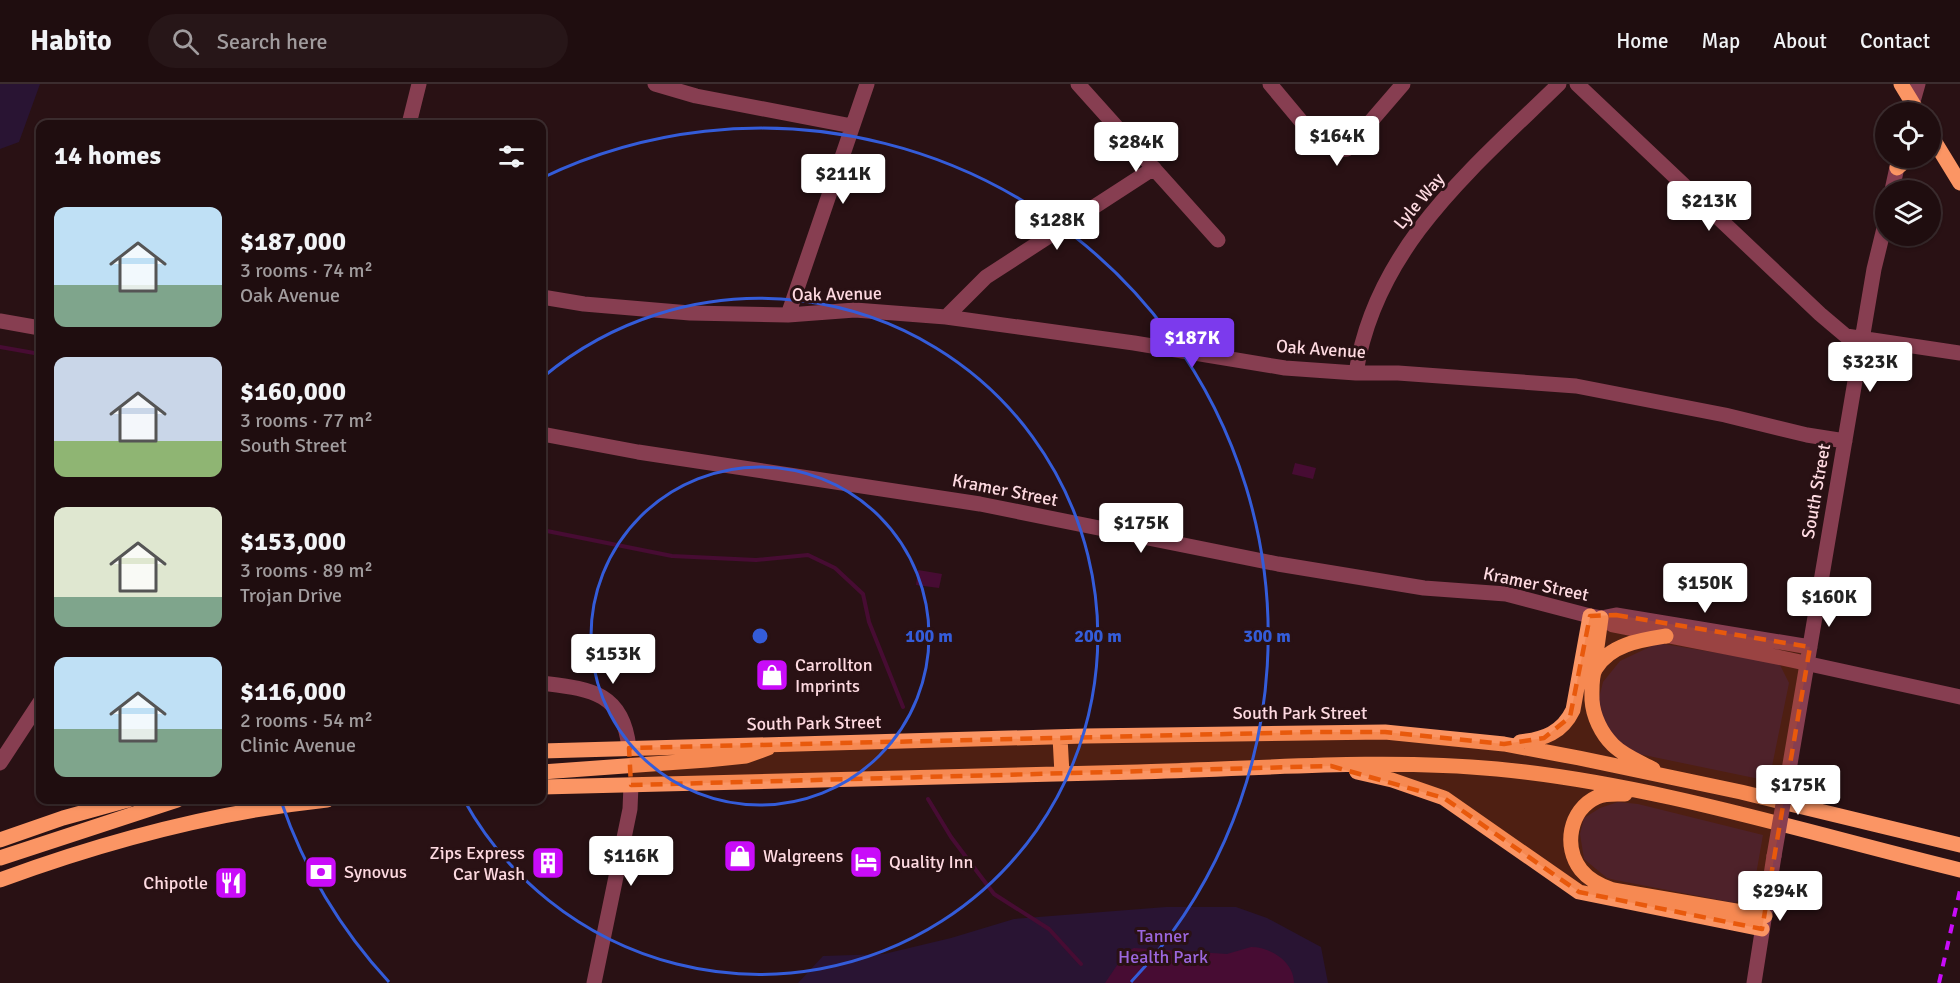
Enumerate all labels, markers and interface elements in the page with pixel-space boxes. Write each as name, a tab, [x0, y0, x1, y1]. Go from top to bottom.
search box	[148, 14, 568, 68]
text: Habito	[30, 24, 112, 58]
icon: search	[169, 25, 202, 58]
text: Search here	[217, 28, 328, 55]
text: Home	[1616, 28, 1669, 54]
text: Map	[1702, 28, 1740, 54]
text: About	[1773, 28, 1827, 54]
text: Contact	[1860, 28, 1930, 54]
map controls	[1875, 102, 1941, 246]
button: locate	[1875, 102, 1941, 168]
pin: $164K	[1295, 116, 1379, 167]
pin: $284K	[1094, 122, 1178, 173]
text: $164K	[1309, 123, 1365, 148]
text: $284K	[1108, 129, 1164, 154]
text: 14 homes	[54, 140, 161, 172]
icon: filters	[495, 140, 528, 173]
pin: $211K	[801, 154, 885, 205]
text: $211K	[815, 161, 871, 186]
street label: Lyle Way	[1389, 168, 1449, 234]
button: layers	[1875, 180, 1941, 246]
pin: $213K	[1667, 181, 1751, 232]
text: $213K	[1681, 188, 1737, 213]
pin: $128K	[1015, 200, 1099, 251]
text: $128K	[1029, 207, 1085, 232]
text: $187,000	[240, 226, 346, 258]
icon: home	[102, 231, 174, 303]
text: 3 rooms · 74 m²	[240, 258, 373, 283]
street label: Oak Avenue	[792, 282, 882, 306]
text: Oak Avenue	[240, 283, 340, 308]
pin: $187K	[1150, 318, 1234, 369]
text: $187K	[1164, 325, 1220, 350]
street label: Oak Avenue	[1275, 335, 1367, 363]
pin: $323K	[1828, 342, 1912, 393]
text: $323K	[1842, 349, 1898, 374]
text: $160,000	[240, 376, 346, 408]
icon: home	[102, 381, 174, 453]
text: 3 rooms · 77 m²	[240, 408, 373, 433]
text: South Street	[240, 433, 347, 458]
street label: South Street	[1797, 442, 1835, 540]
street label: Kramer Street	[950, 469, 1060, 511]
pin: $175K	[1099, 503, 1183, 554]
text: $175K	[1113, 510, 1169, 535]
text: $153,000	[240, 526, 346, 558]
icon: home	[102, 531, 174, 603]
text: 3 rooms · 89 m²	[240, 558, 373, 583]
street label: Kramer Street	[1481, 562, 1591, 606]
pin: $150K	[1663, 563, 1747, 614]
text: $150K	[1677, 570, 1733, 595]
pin: $160K	[1787, 577, 1871, 628]
text: Trojan Drive	[240, 583, 342, 608]
text: $160K	[1801, 584, 1857, 609]
text: 100 m	[905, 625, 953, 647]
text: 200 m	[1074, 625, 1122, 647]
text: 300 m	[1243, 625, 1291, 647]
centre of rings	[750, 626, 770, 646]
pin: $153K	[571, 634, 655, 685]
text: $153K	[585, 641, 641, 666]
place label: Carrollton Imprints	[795, 654, 873, 697]
shop icon: Carrollton Imprints	[754, 657, 790, 693]
text: $116,000	[240, 676, 346, 708]
icon: home	[102, 681, 174, 753]
street label: South Park Street	[1233, 702, 1367, 724]
text: 2 rooms · 54 m²	[240, 708, 373, 733]
street label: South Park Street	[746, 711, 882, 735]
text: Clinic Avenue	[240, 733, 356, 758]
pin: $175K	[1756, 765, 1840, 816]
text: $175K	[1770, 772, 1826, 797]
pin: $116K	[589, 836, 673, 887]
shop icon: Walgreens	[722, 838, 758, 874]
place label: Zips Express Car Wash	[430, 842, 525, 885]
text: $116K	[603, 843, 659, 868]
hotel icon: Quality Inn	[848, 844, 884, 880]
building icon: Zips Express Car Wash	[530, 845, 566, 881]
place label: Walgreens	[763, 845, 844, 867]
place label: Quality Inn	[889, 851, 973, 873]
bank icon: Synovus	[303, 854, 339, 890]
place label: Synovus	[344, 861, 407, 883]
restaurant icon: Chipotle	[213, 865, 249, 901]
pin: $294K	[1738, 871, 1822, 922]
place label: Chipotle	[143, 872, 208, 894]
text: $294K	[1752, 878, 1808, 903]
park label: Tanner Health Park	[1118, 925, 1208, 968]

